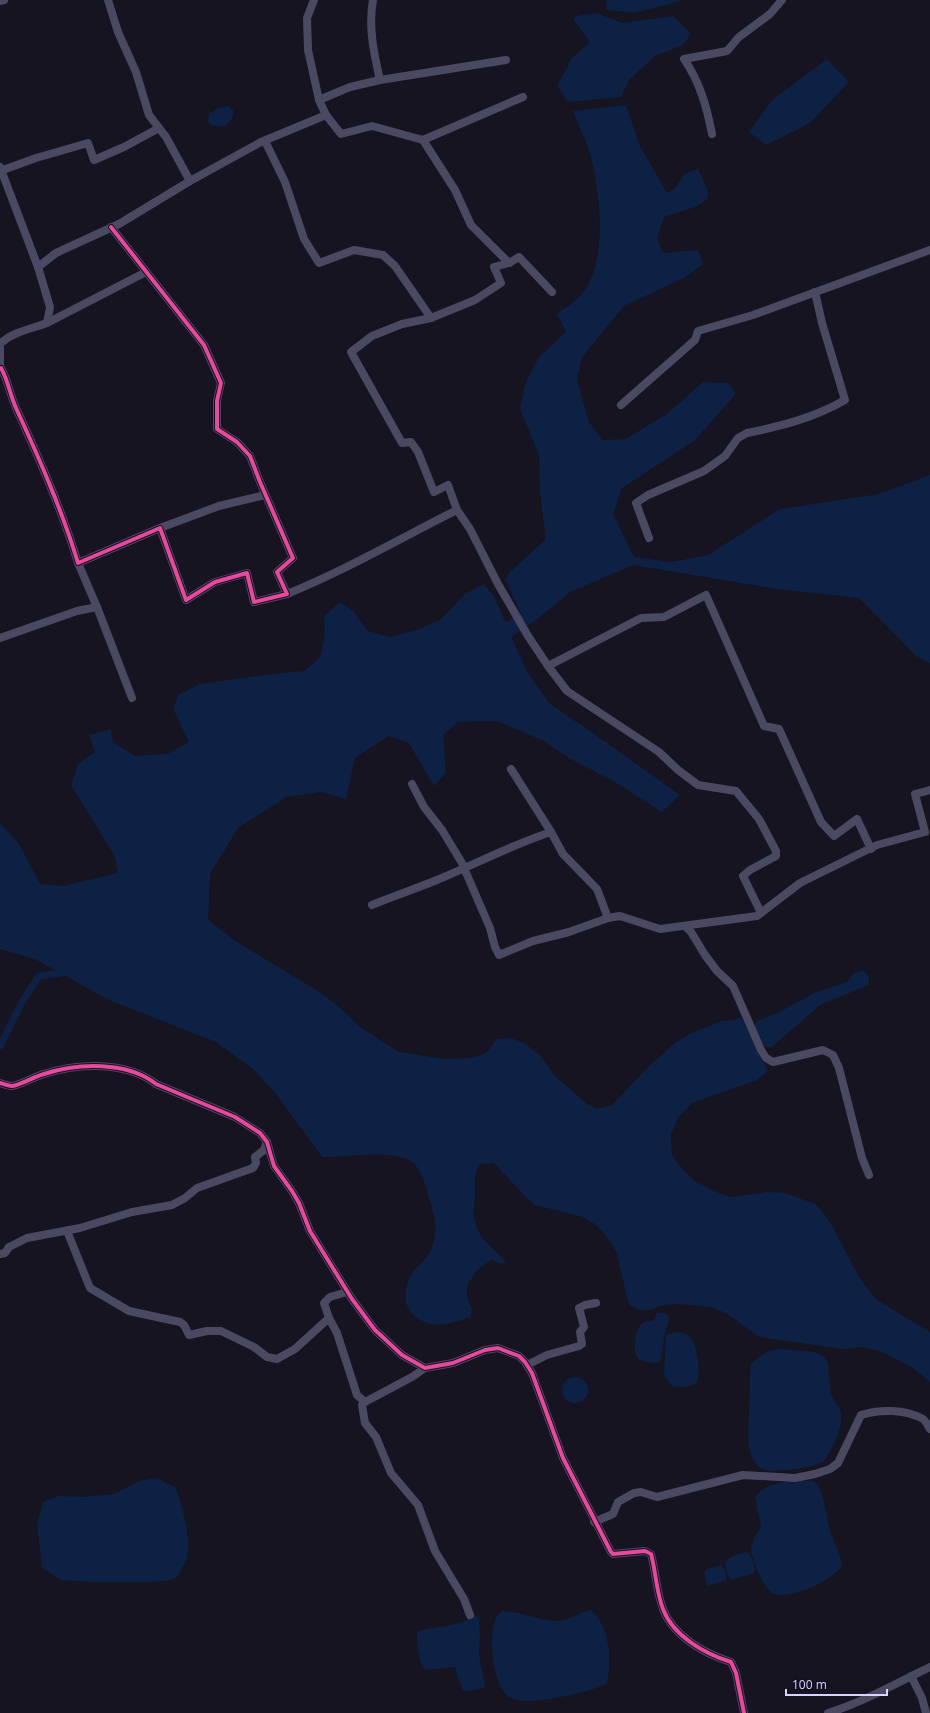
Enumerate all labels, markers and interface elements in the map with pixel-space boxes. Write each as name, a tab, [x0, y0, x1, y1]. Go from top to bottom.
scale bar	[786, 1671, 887, 1697]
text: 100 m	[792, 1676, 827, 1693]

